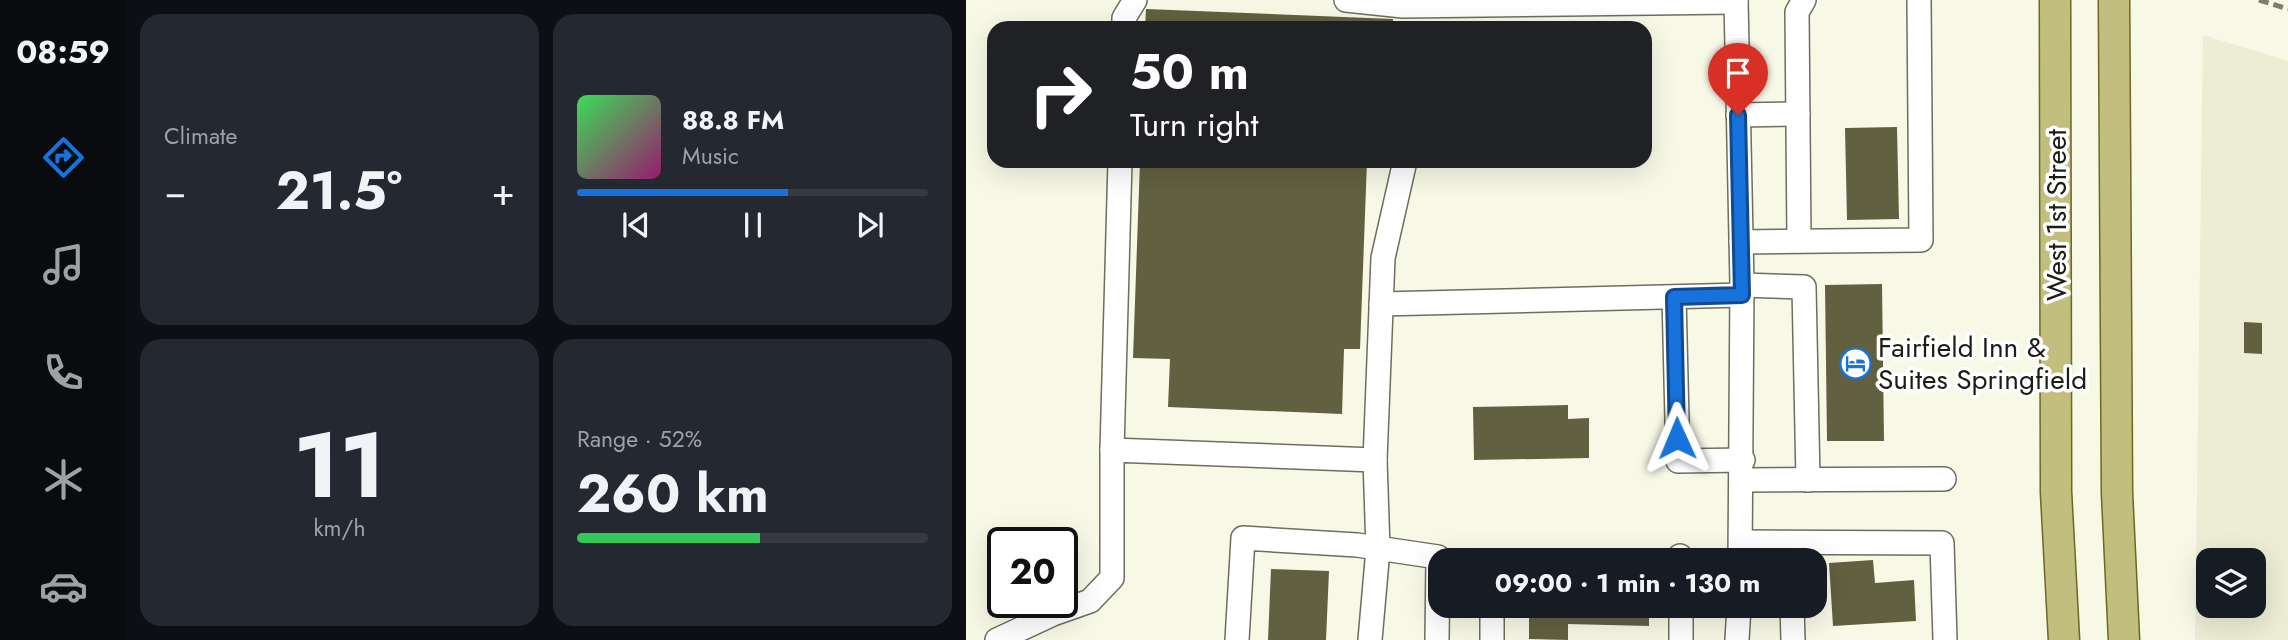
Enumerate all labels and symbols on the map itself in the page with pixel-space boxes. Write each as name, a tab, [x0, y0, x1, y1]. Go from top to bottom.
pin	[1708, 43, 1768, 115]
street label: West 1st Street	[2036, 129, 2077, 301]
place label: Fairfield Inn & Suites Springfield	[1878, 327, 2087, 400]
hotel icon: Fairfield Inn & Suites Springfield	[1838, 346, 1872, 380]
position arrow	[1640, 401, 1714, 475]
speed limit sign: 20	[987, 527, 1078, 618]

